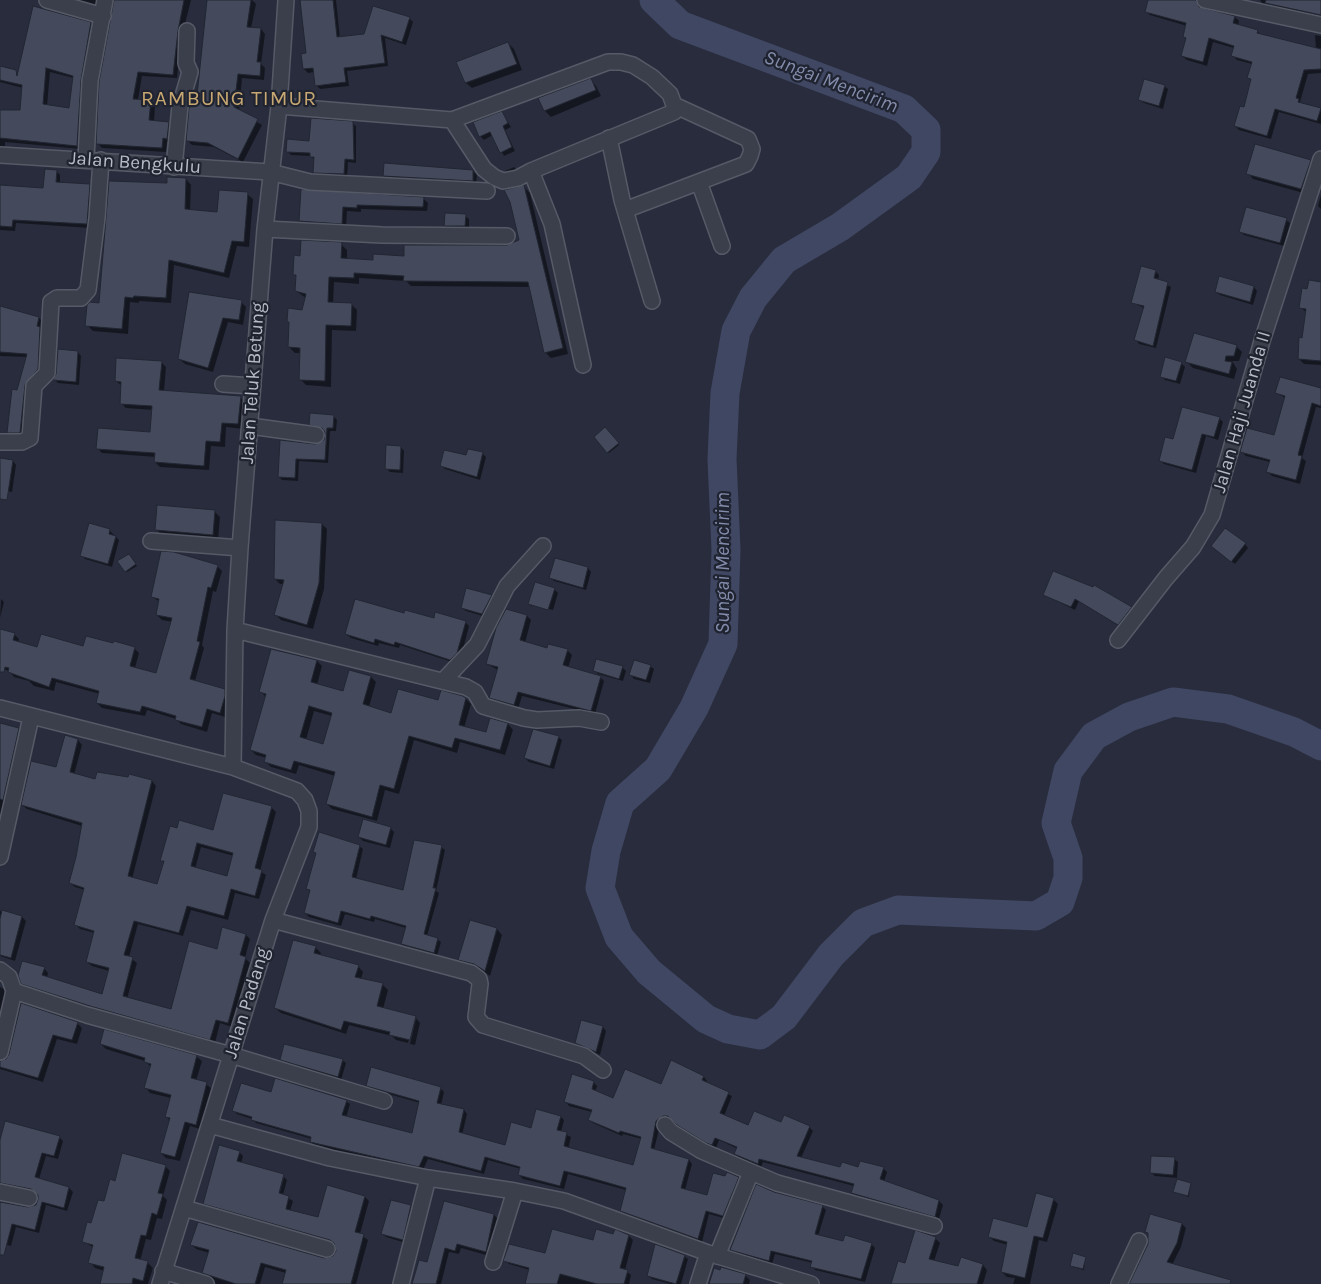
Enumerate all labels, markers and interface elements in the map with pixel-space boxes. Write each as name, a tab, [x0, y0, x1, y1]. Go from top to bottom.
water label: Sungai Mencirim	[761, 45, 901, 119]
district label: RAMBUNG TIMUR	[139, 86, 319, 112]
street label: Jalan Bengkulu	[68, 147, 202, 179]
street label: Jalan Teluk Betung	[236, 301, 270, 465]
street label: Jalan Haji Juanda II	[1208, 329, 1276, 495]
water label: Sungai Mencirim	[711, 492, 735, 634]
street label: Jalan Padang	[219, 945, 275, 1061]

